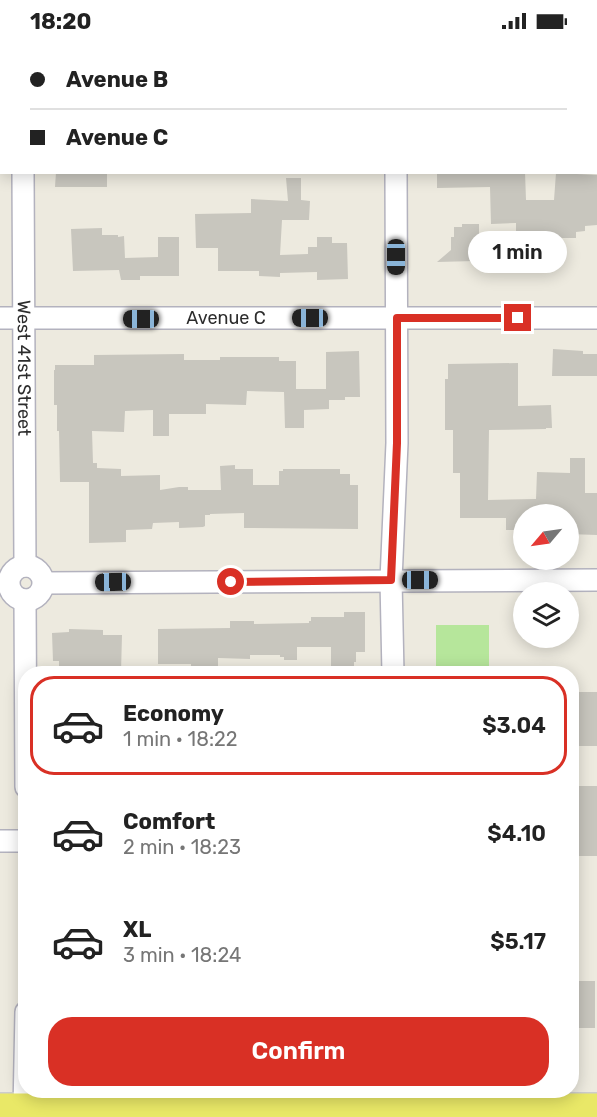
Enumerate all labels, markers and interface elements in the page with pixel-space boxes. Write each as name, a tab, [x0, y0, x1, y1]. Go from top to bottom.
text: 18:20	[30, 8, 92, 35]
text: Avenue B	[66, 66, 168, 93]
text: Avenue C	[66, 124, 168, 151]
callout: 1 min	[468, 231, 568, 273]
car	[387, 239, 405, 275]
text: 1 min	[492, 240, 543, 264]
street label: West 41st Street	[13, 300, 35, 436]
route end	[504, 304, 531, 331]
street label: Avenue C	[186, 307, 266, 329]
car	[292, 309, 328, 327]
car	[123, 310, 159, 328]
north arrow	[513, 504, 579, 570]
map controls	[513, 504, 579, 648]
route start	[217, 568, 244, 595]
car	[402, 571, 438, 589]
car	[95, 573, 131, 591]
button: layers	[513, 582, 579, 648]
icon: car	[51, 699, 105, 753]
text: Economy	[123, 700, 224, 727]
text: $3.04	[482, 712, 546, 739]
text: 1 min · 18:22	[123, 727, 237, 751]
icon: car	[51, 807, 105, 861]
text: Comfort	[123, 808, 215, 835]
text: $4.10	[487, 820, 546, 847]
text: 2 min · 18:23	[123, 835, 241, 859]
icon: car	[51, 915, 105, 969]
text: XL	[123, 916, 151, 943]
text: $5.17	[490, 928, 546, 955]
text: 3 min · 18:24	[123, 943, 241, 967]
button: Confirm	[48, 1017, 549, 1086]

